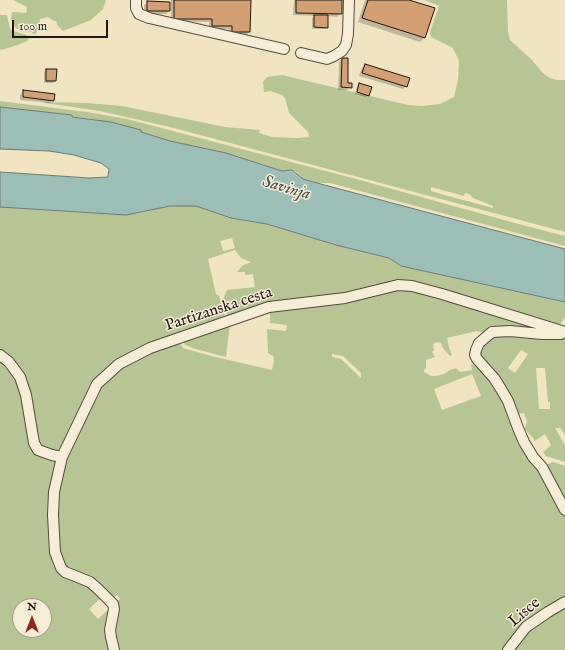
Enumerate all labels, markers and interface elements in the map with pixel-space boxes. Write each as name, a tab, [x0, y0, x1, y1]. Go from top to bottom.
scale bar	[14, 12, 110, 38]
text: 100 m	[19, 19, 47, 34]
water label: Savinja	[260, 172, 312, 206]
street label: Partizanska cesta	[163, 284, 275, 336]
street label: Lisce	[505, 594, 545, 632]
north arrow	[12, 598, 52, 638]
text: N	[27, 600, 37, 614]

